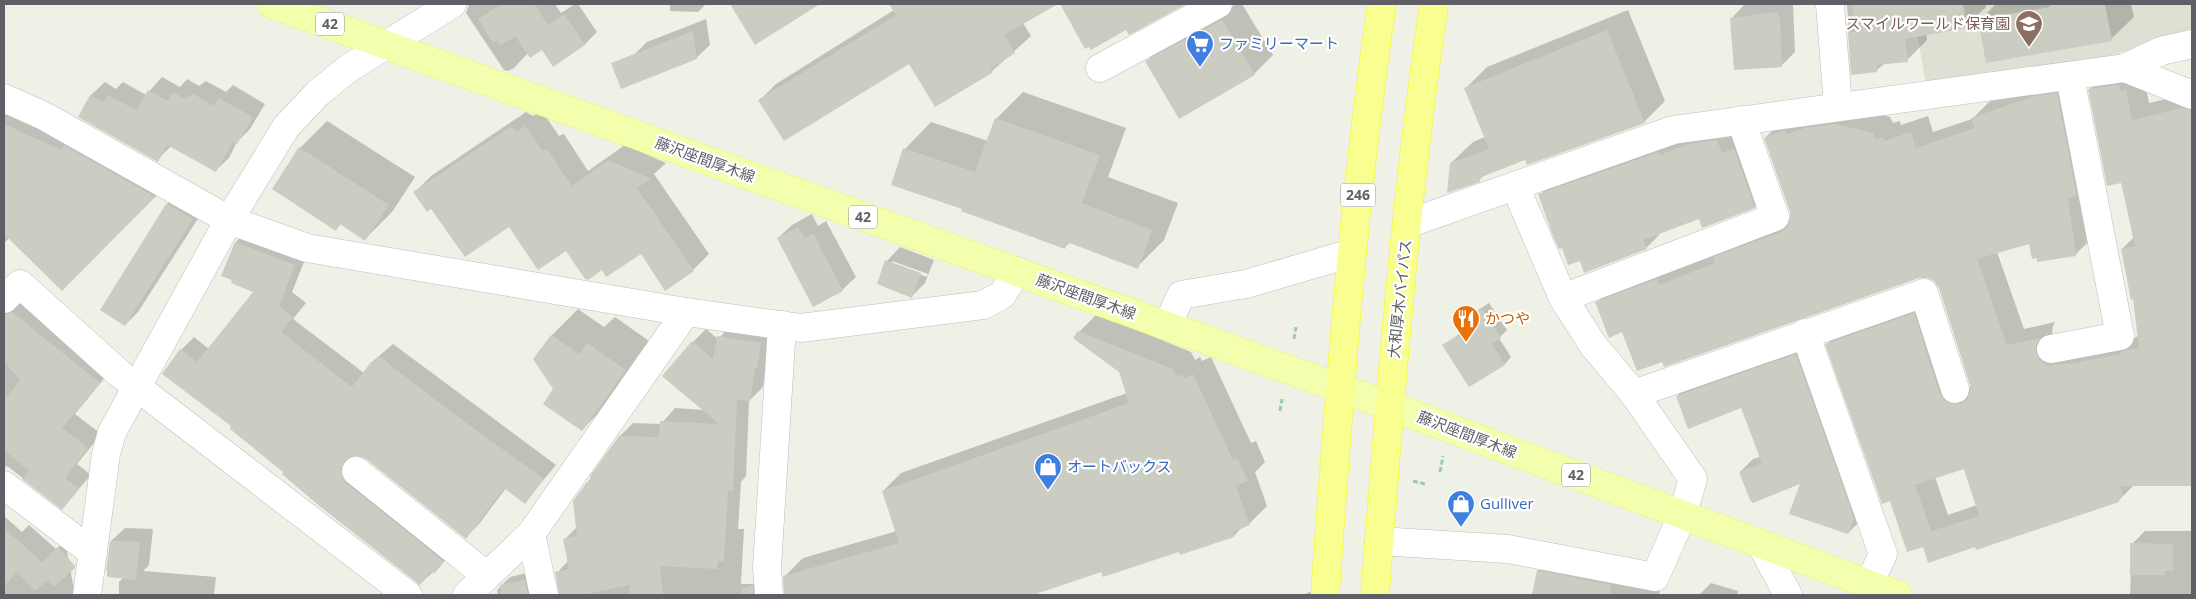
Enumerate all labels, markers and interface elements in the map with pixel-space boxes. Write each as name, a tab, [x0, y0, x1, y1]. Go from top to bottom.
school or university icon: スマイルワールド保育園	[2014, 9, 2044, 48]
road number: 42	[316, 12, 344, 36]
place label: スマイルワールド保育園	[1845, 13, 2010, 33]
supermarket icon: ファミリーマート	[1185, 29, 1215, 68]
place label: ファミリーマート	[1219, 33, 1339, 53]
street label: 藤沢座間厚木線	[653, 132, 758, 186]
road number: 246	[1340, 184, 1376, 206]
road number: 42	[849, 206, 877, 228]
street label: 大和厚木バイパス	[1383, 238, 1415, 359]
street label: 藤沢座間厚木線	[1034, 269, 1139, 323]
restaurant icon: かつや	[1451, 304, 1481, 343]
place label: かつや	[1485, 308, 1530, 328]
street label: 藤沢座間厚木線	[1415, 406, 1520, 462]
shop icon: オートバックス	[1033, 452, 1063, 491]
place label: オートバックス	[1067, 456, 1172, 476]
road number: 42	[1562, 464, 1590, 486]
shop icon: Gulliver	[1446, 489, 1476, 528]
place label: Gulliver	[1480, 493, 1534, 513]

